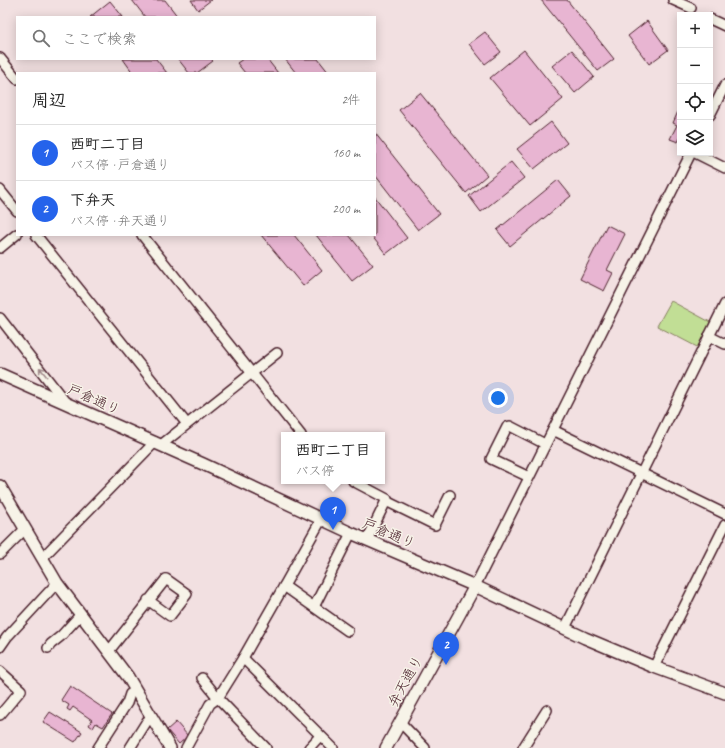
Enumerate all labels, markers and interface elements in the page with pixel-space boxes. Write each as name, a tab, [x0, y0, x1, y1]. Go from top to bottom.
map controls	[677, 12, 713, 156]
button: +	[677, 12, 713, 48]
search box	[16, 16, 376, 60]
icon: search	[30, 27, 52, 49]
text: ここで検索	[62, 30, 137, 49]
button: −	[677, 48, 713, 84]
button: locate	[677, 84, 713, 120]
text: 周辺	[32, 90, 66, 111]
text: 2件	[341, 92, 360, 108]
button: layers	[677, 120, 713, 156]
text: 西町二丁目	[70, 135, 145, 154]
text: 1	[42, 145, 48, 161]
text: 160 m	[332, 145, 360, 161]
text: バス停 · 戸倉通り	[70, 157, 170, 173]
text: 下弁天	[70, 191, 115, 210]
text: 2	[42, 201, 48, 217]
text: 200 m	[332, 201, 360, 217]
text: バス停 · 弁天通り	[70, 213, 170, 229]
one-way arrow	[38, 367, 47, 377]
street label: 戸倉通り	[65, 380, 123, 419]
your location	[488, 388, 508, 408]
popup	[281, 432, 385, 484]
text: 西町二丁目	[295, 441, 371, 460]
text: バス停	[295, 463, 335, 479]
pin: 1	[320, 497, 346, 530]
street label: 戸倉通り	[360, 515, 418, 552]
pin: 2	[433, 632, 459, 665]
street label: 弁天通り	[384, 653, 426, 710]

